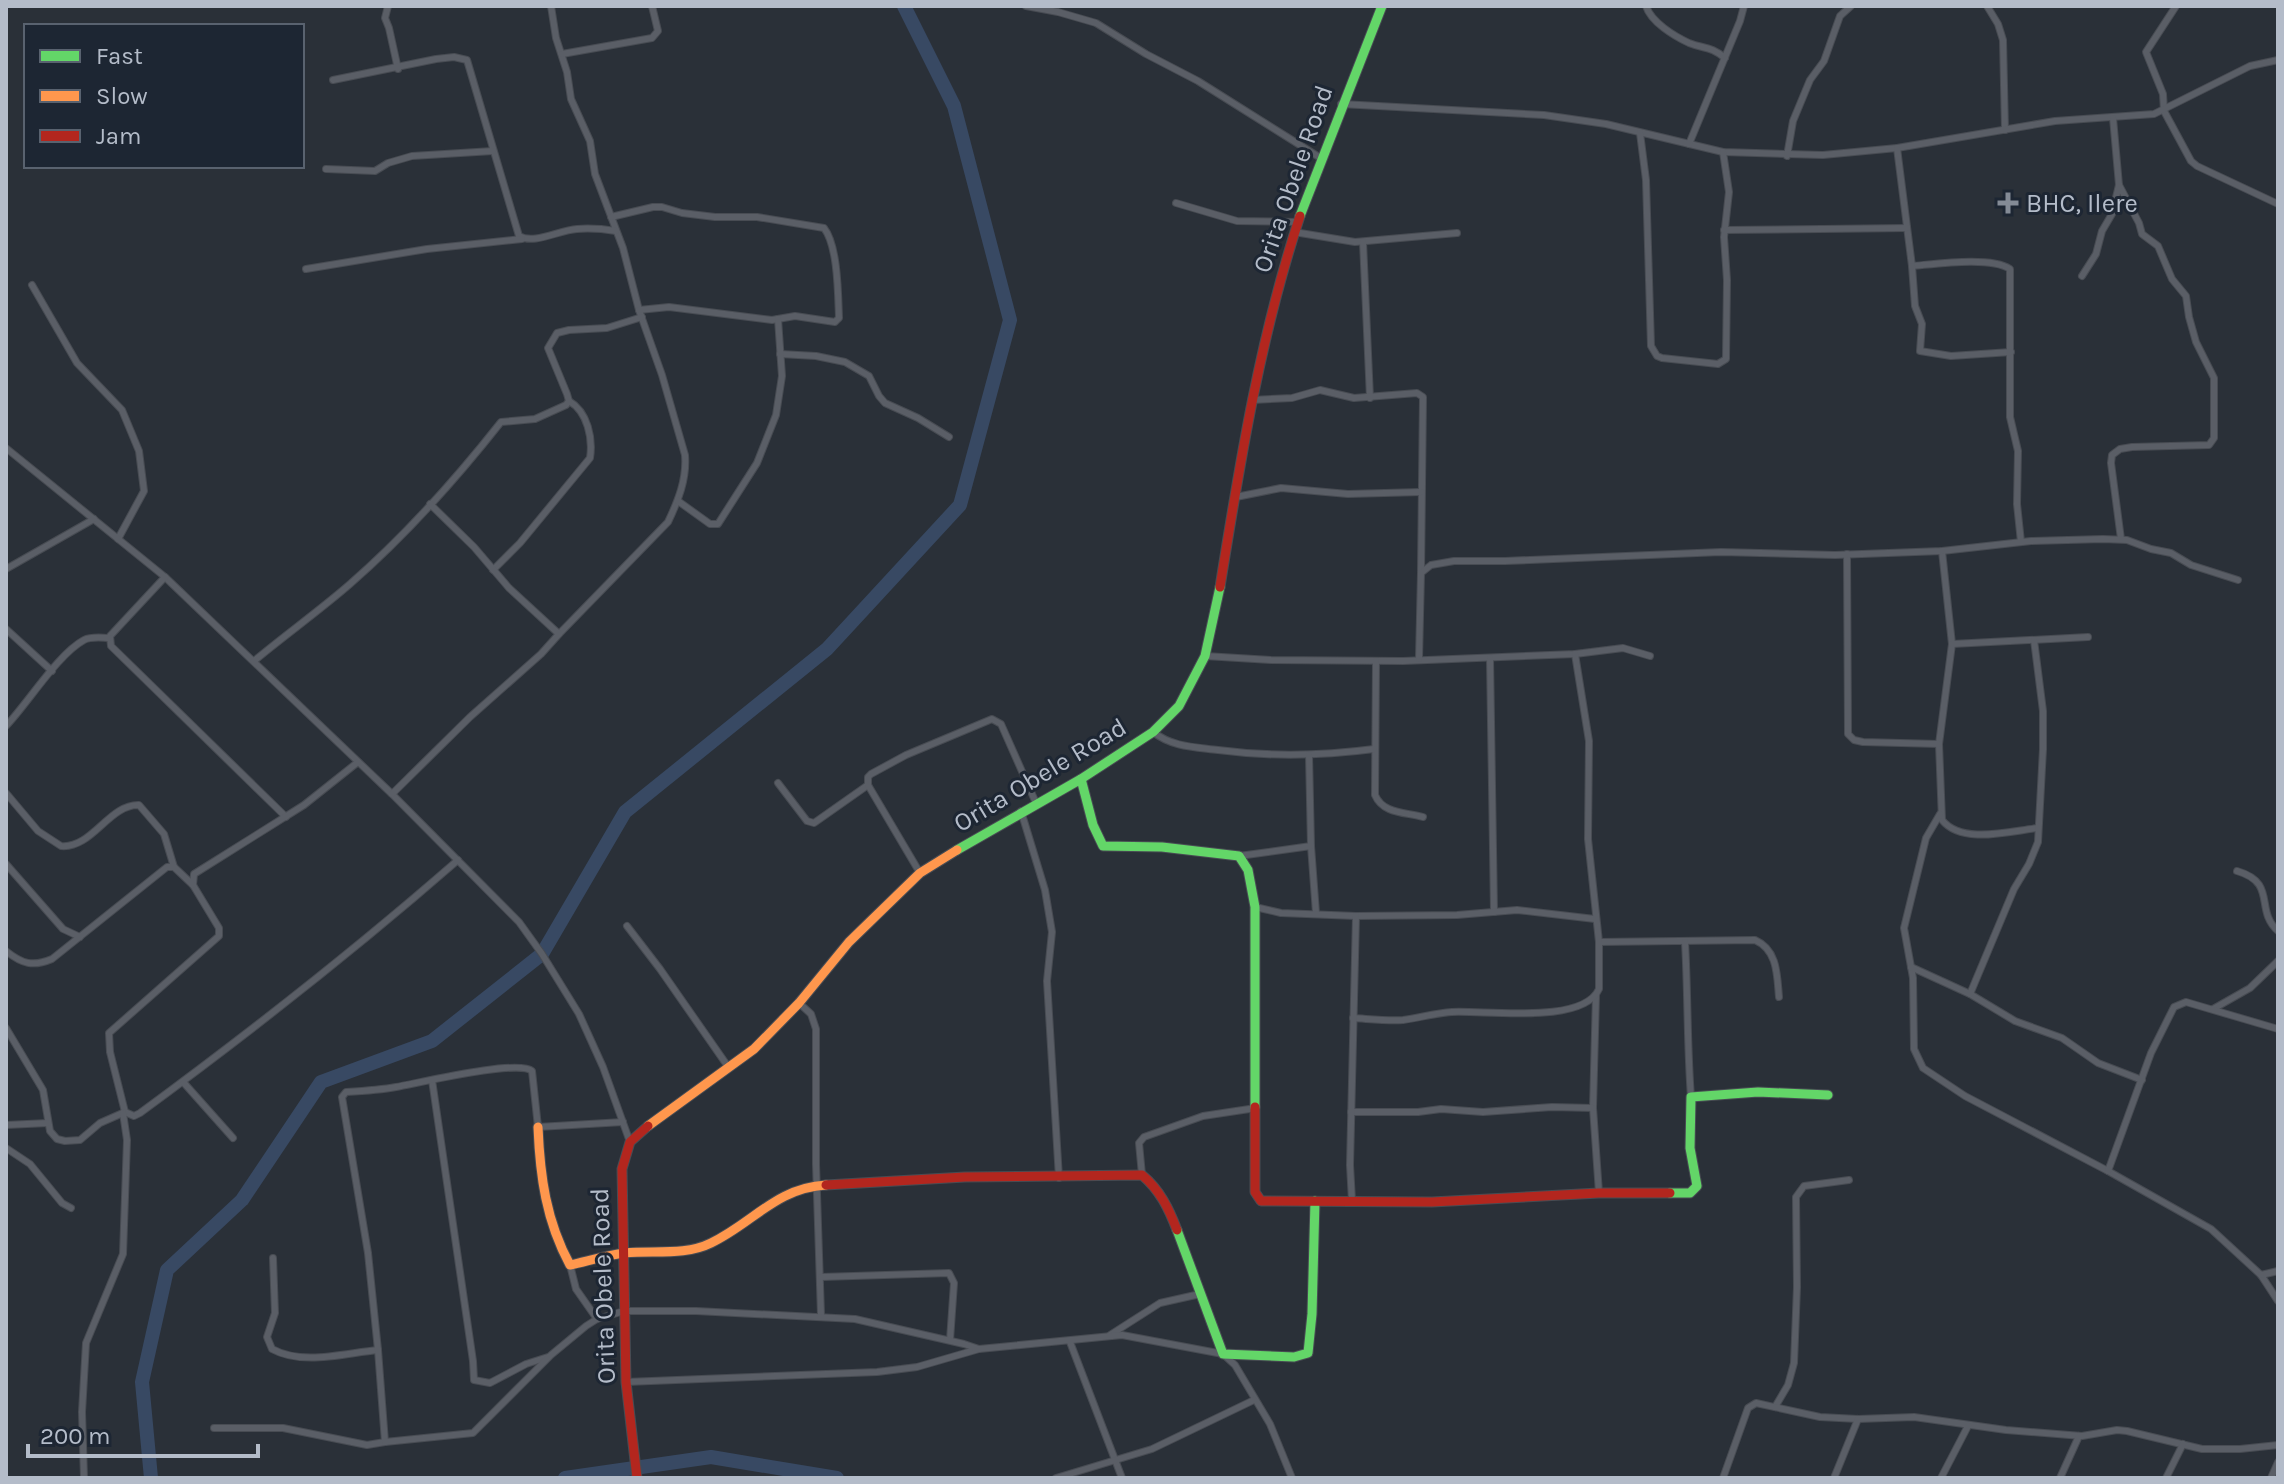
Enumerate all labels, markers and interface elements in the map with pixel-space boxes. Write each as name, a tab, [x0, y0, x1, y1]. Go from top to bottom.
legend	[24, 24, 304, 168]
text: Fast	[96, 42, 143, 70]
street label: Orita Obele Road	[1246, 81, 1340, 277]
text: Slow	[96, 82, 148, 110]
text: Jam	[96, 122, 141, 150]
place label: BHC, Ilere	[2026, 188, 2138, 219]
marker: BHC, Ilere	[1997, 192, 2019, 214]
street label: Orita Obele Road	[948, 711, 1132, 839]
street label: Orita Obele Road	[584, 1187, 622, 1385]
scale bar	[28, 1408, 258, 1458]
text: 200 m	[40, 1422, 111, 1450]

